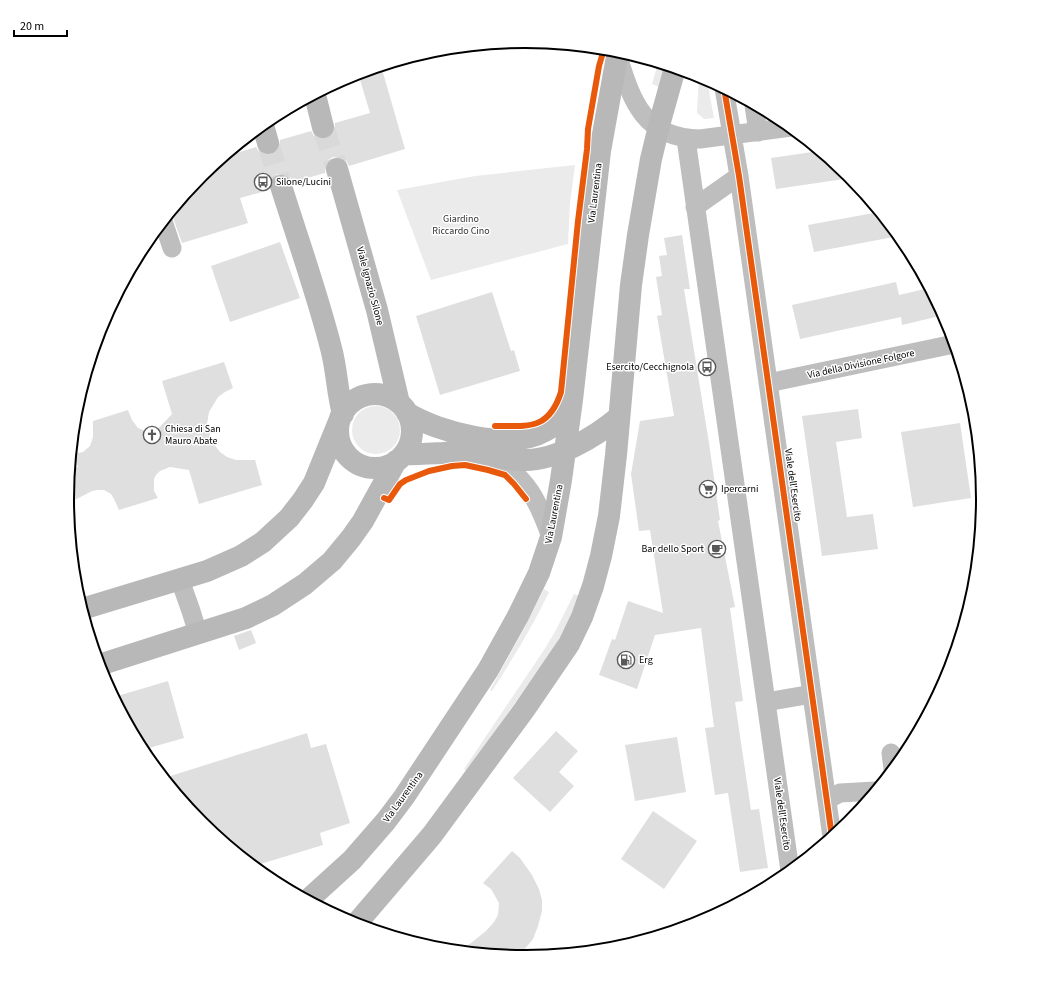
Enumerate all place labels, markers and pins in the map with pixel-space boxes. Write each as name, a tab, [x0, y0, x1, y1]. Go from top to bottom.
bus stop icon: Silone/Lucini	[253, 172, 273, 192]
place label: Silone/Lucini	[276, 175, 331, 189]
bus stop icon: Esercito/Cecchignola	[697, 357, 717, 377]
place label: Esercito/Cecchignola	[606, 360, 694, 374]
place label: Chiesa di San Mauro Abate	[165, 422, 221, 448]
church icon: Chiesa di San Mauro Abate	[142, 425, 162, 445]
supermarket icon: Ipercarni	[698, 479, 718, 499]
place label: Ipercarni	[721, 482, 758, 496]
cafe icon: Bar dello Sport	[707, 539, 727, 559]
place label: Bar dello Sport	[641, 542, 705, 556]
fuel station icon: Erg	[616, 650, 636, 670]
place label: Erg	[639, 653, 653, 667]

